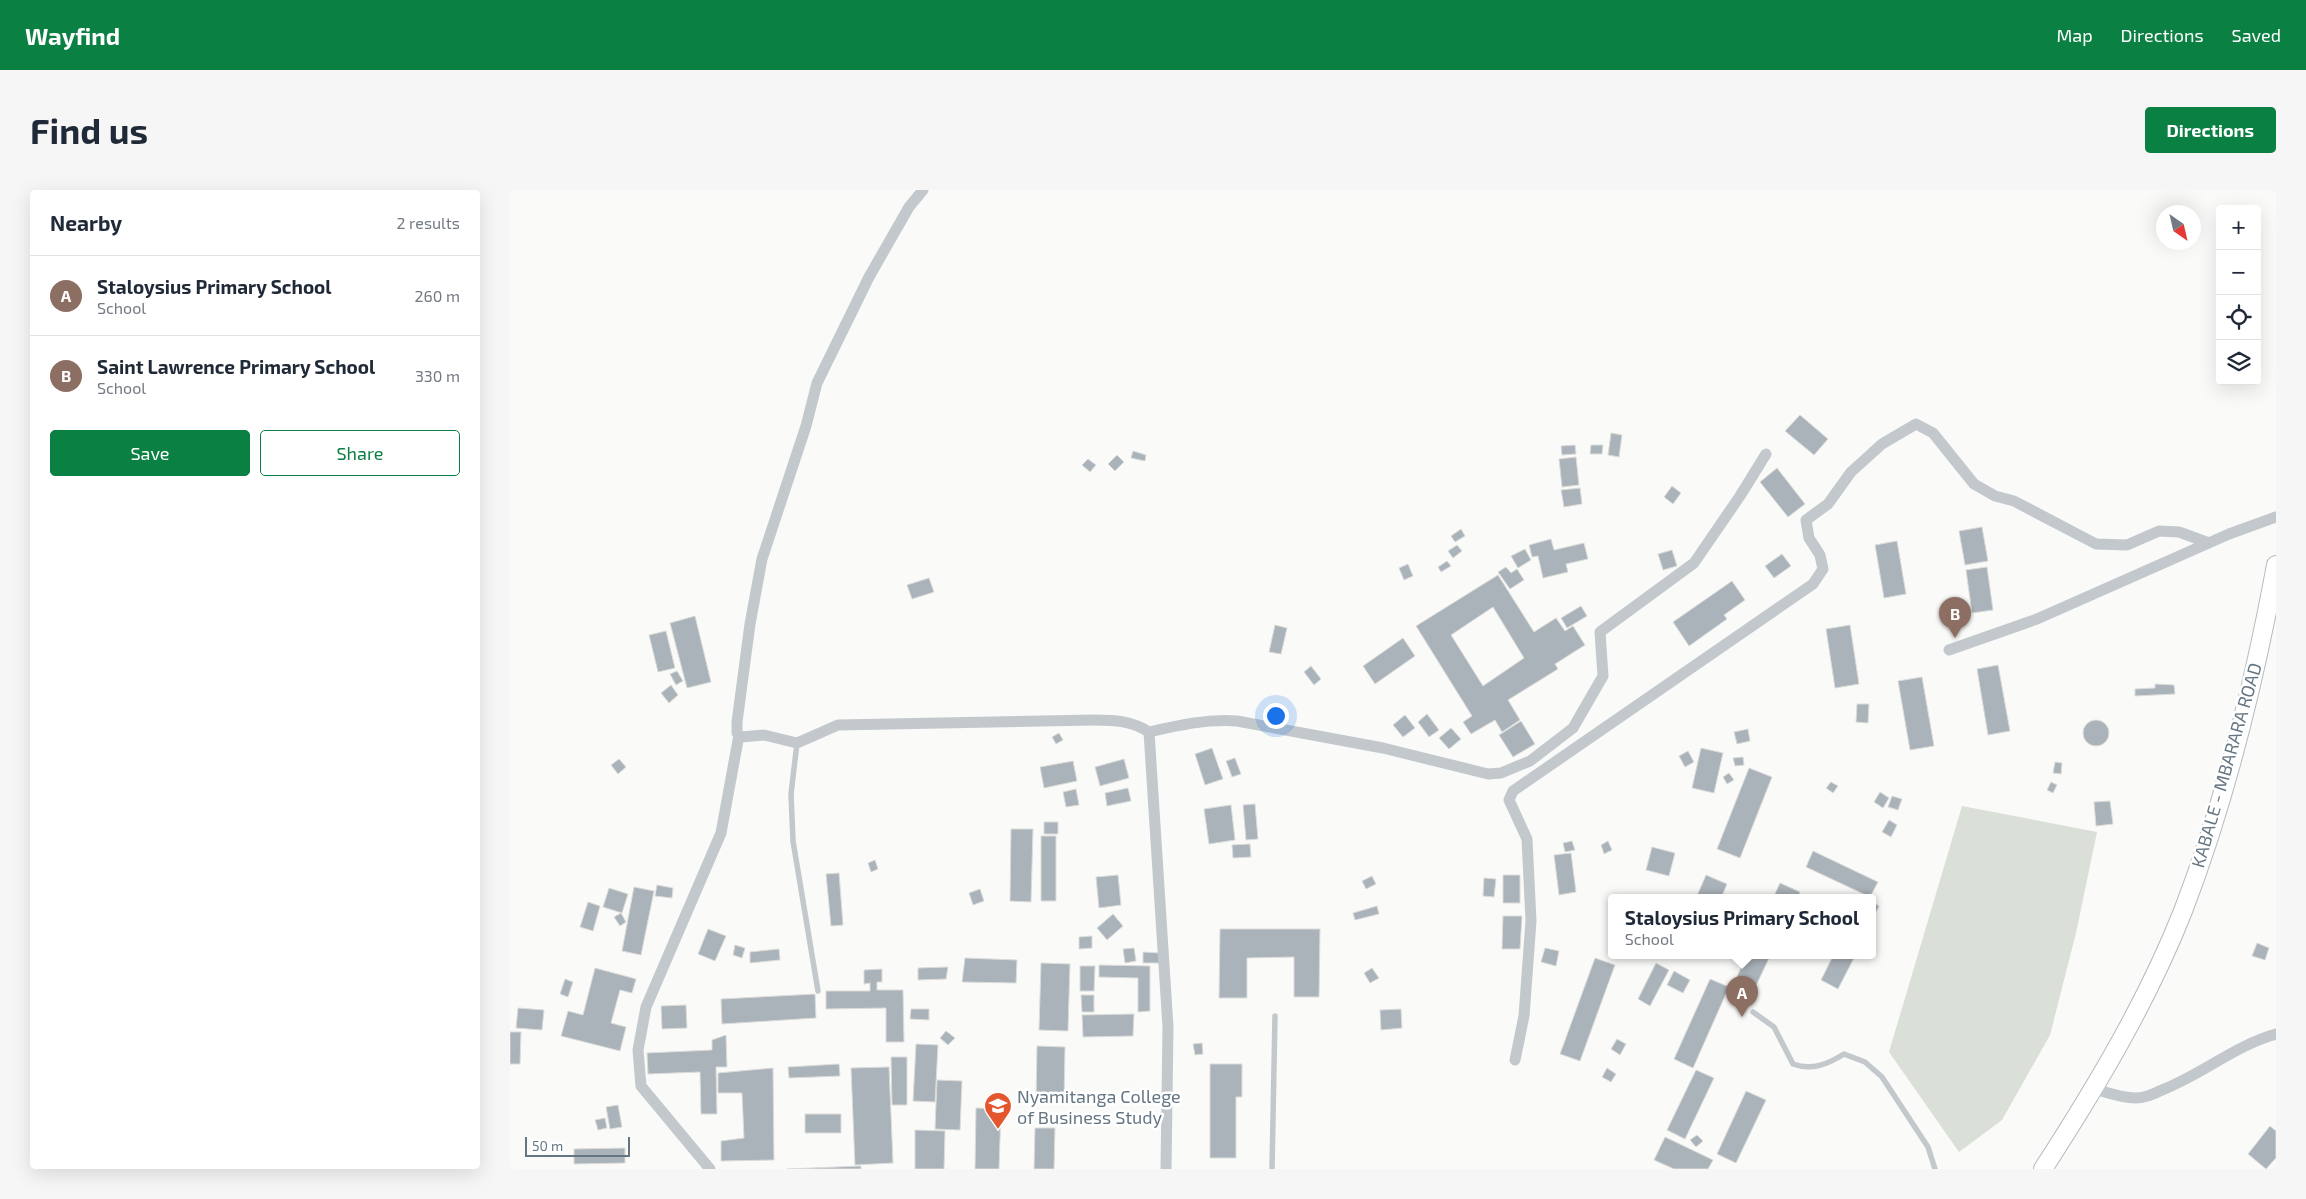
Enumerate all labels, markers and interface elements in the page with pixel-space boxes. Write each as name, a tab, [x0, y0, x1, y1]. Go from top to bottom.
text: Wayfind	[25, 21, 120, 50]
text: Map	[2056, 24, 2093, 46]
text: Directions	[2121, 24, 2204, 46]
text: Saved	[2232, 24, 2281, 46]
button: Directions	[2145, 107, 2276, 153]
text: Find us	[30, 109, 148, 151]
north arrow	[2156, 205, 2201, 250]
map controls	[2216, 205, 2261, 385]
button: +	[2216, 205, 2261, 250]
text: Nearby	[50, 210, 122, 235]
text: 2 results	[397, 213, 460, 232]
button: −	[2216, 250, 2261, 295]
text: Staloysius Primary School	[97, 275, 332, 298]
text: A	[61, 286, 71, 305]
text: 260 m	[415, 286, 460, 305]
button: locate	[2216, 295, 2261, 340]
text: School	[97, 298, 146, 317]
button: layers	[2216, 340, 2261, 385]
text: Saint Lawrence Primary School	[97, 355, 375, 378]
text: B	[61, 366, 71, 385]
text: 330 m	[415, 366, 460, 385]
text: School	[97, 378, 146, 397]
button: Save	[50, 430, 250, 476]
button: Share	[260, 430, 460, 476]
pin: B	[1939, 597, 1971, 638]
street label: KABALE - MBARARA ROAD	[2186, 660, 2266, 870]
your location	[1263, 703, 1289, 729]
popup	[1608, 894, 1876, 959]
text: Staloysius Primary School	[1625, 906, 1859, 929]
text: School	[1625, 929, 1674, 948]
pin: A	[1726, 976, 1758, 1017]
place label: Nyamitanga College of Business Study	[1017, 1085, 1181, 1128]
school or university icon: Nyamitanga College of Business Study	[983, 1091, 1013, 1130]
scale bar	[525, 1134, 630, 1157]
text: 50 m	[532, 1137, 563, 1154]

